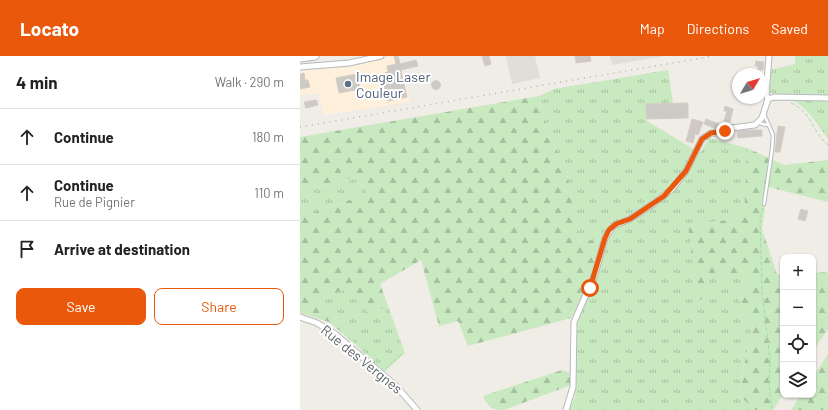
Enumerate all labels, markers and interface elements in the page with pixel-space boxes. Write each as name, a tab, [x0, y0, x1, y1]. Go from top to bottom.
text: Locato	[20, 17, 79, 40]
text: Map	[640, 20, 665, 37]
text: Directions	[687, 20, 749, 37]
text: Saved	[771, 20, 808, 37]
place label: Image Laser Couleur	[356, 68, 431, 101]
north arrow	[732, 68, 768, 104]
text: 4 min	[16, 72, 58, 92]
text: Walk · 290 m	[215, 74, 284, 90]
marker: Image Laser Couleur	[343, 79, 353, 89]
route end	[716, 122, 734, 140]
icon: ahead	[16, 126, 38, 148]
text: Continue	[54, 128, 114, 146]
text: 180 m	[252, 129, 284, 145]
text: Continue	[54, 176, 114, 194]
icon: ahead	[16, 182, 38, 204]
text: 110 m	[254, 185, 284, 201]
text: Rue de Pignier	[54, 194, 135, 210]
icon: arrive	[16, 238, 38, 260]
text: Arrive at destination	[54, 240, 190, 258]
map controls	[780, 254, 816, 398]
button: +	[780, 254, 816, 290]
route start	[581, 279, 599, 297]
button: Save	[16, 288, 146, 325]
button: Share	[154, 288, 284, 325]
button: −	[780, 290, 816, 326]
street label: Rue des Vergnes	[318, 321, 406, 397]
button: locate	[780, 326, 816, 362]
button: layers	[780, 362, 816, 398]

